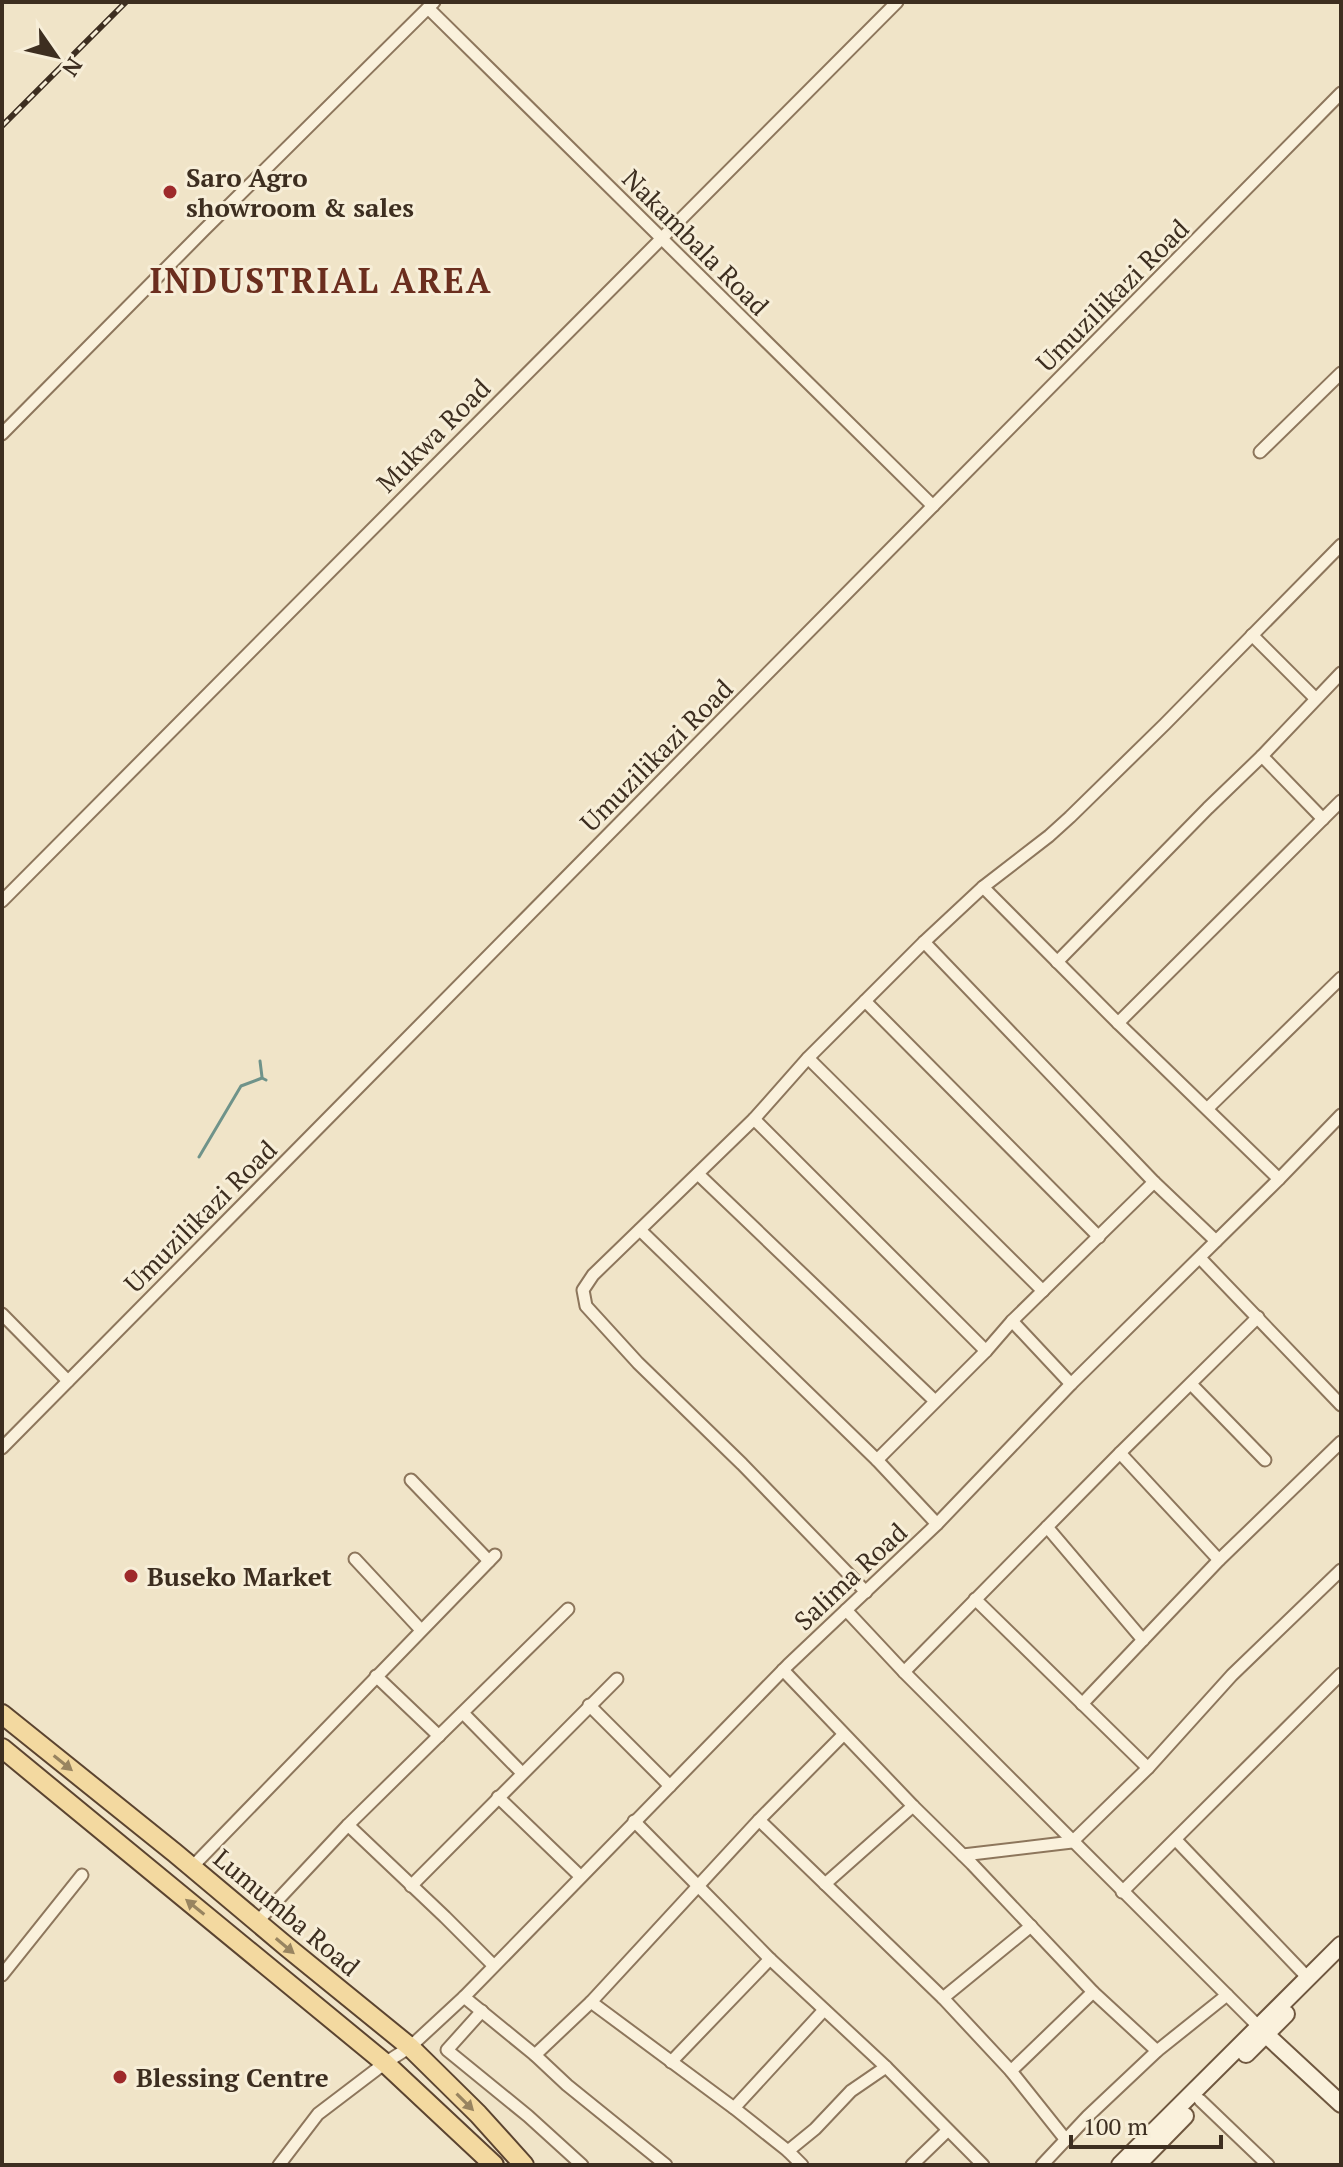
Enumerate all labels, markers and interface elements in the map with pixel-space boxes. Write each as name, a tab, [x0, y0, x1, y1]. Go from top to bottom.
north arrow	[16, 16, 96, 96]
text: N	[56, 52, 90, 83]
place label: Saro Agro showroom & sales	[186, 160, 414, 224]
street label: Nakambala Road	[615, 161, 777, 323]
marker: Saro Agro showroom & sales	[161, 183, 179, 201]
street label: Umuzilikazi Road	[1028, 211, 1196, 379]
district label: INDUSTRIAL AREA	[149, 258, 493, 303]
street label: Mukwa Road	[369, 371, 497, 499]
street label: Umuzilikazi Road	[572, 671, 740, 839]
street label: Umuzilikazi Road	[116, 1132, 284, 1300]
street label: Salima Road	[786, 1515, 914, 1637]
place label: Buseko Market	[147, 1559, 333, 1593]
marker: Buseko Market	[122, 1567, 140, 1585]
one-way arrow	[53, 1754, 73, 1771]
street label: Lumumba Road	[207, 1841, 367, 1983]
one-way arrow	[185, 1899, 205, 1916]
one-way arrow	[275, 1937, 295, 1954]
place label: Blessing Centre	[136, 2060, 329, 2094]
marker: Blessing Centre	[111, 2068, 129, 2086]
one-way arrow	[455, 2092, 474, 2111]
scale bar	[1071, 2099, 1221, 2149]
text: 100 m	[1083, 2110, 1148, 2142]

